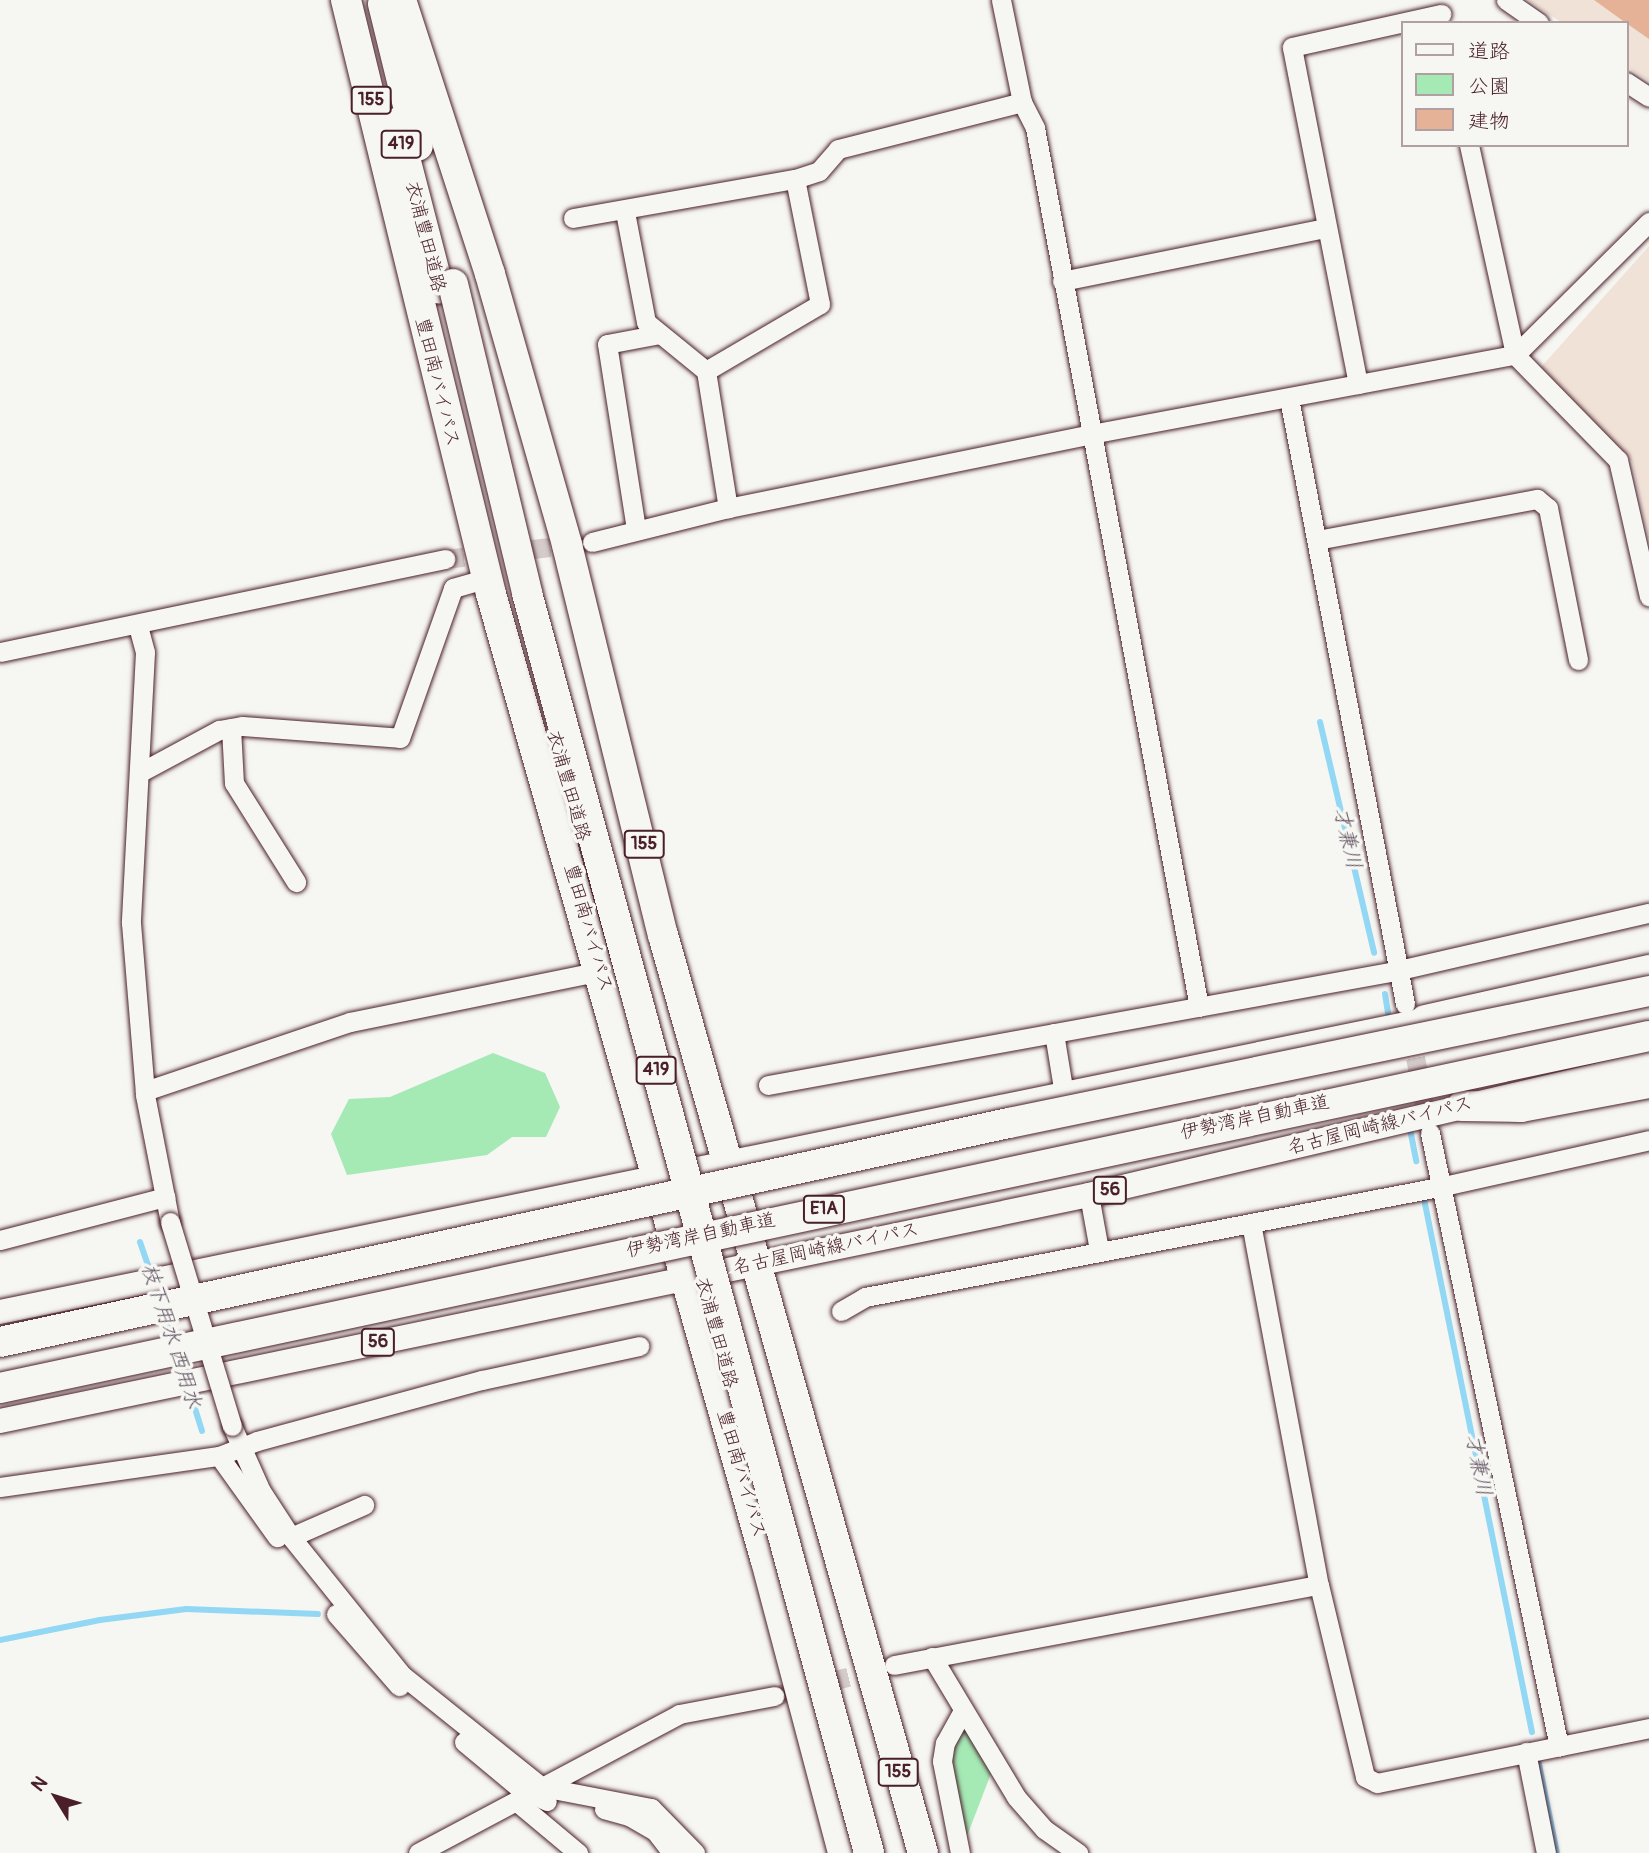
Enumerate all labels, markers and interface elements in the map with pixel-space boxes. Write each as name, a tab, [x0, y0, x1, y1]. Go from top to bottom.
legend	[1400, 21, 1628, 147]
text: 道路	[1468, 38, 1510, 65]
text: 公園	[1468, 73, 1510, 100]
road number: 155	[350, 86, 392, 114]
text: 建物	[1468, 108, 1510, 135]
road number: 419	[380, 130, 422, 159]
street label: 衣浦豊田道路	[400, 179, 450, 295]
street label: 豊田南バイパス	[410, 315, 464, 449]
street label: 衣浦豊田道路	[541, 728, 595, 844]
water label: 才兼川	[1328, 804, 1366, 872]
road number: 155	[623, 830, 665, 858]
street label: 豊田南バイパス	[559, 861, 617, 995]
road number: 419	[635, 1056, 677, 1084]
street label: 伊勢湾岸自動車道	[1178, 1091, 1332, 1145]
street label: 名古屋岡崎線バイパス	[1285, 1092, 1475, 1160]
road number: 56	[1092, 1176, 1128, 1204]
road number: E1A	[801, 1194, 847, 1224]
street label: 伊勢湾岸自動車道	[624, 1209, 778, 1263]
street label: 名古屋岡崎線バイパス	[731, 1218, 921, 1280]
water label: 枝下用水 西用水	[136, 1260, 206, 1412]
street label: 衣浦豊田道路	[690, 1275, 742, 1391]
road number: 56	[360, 1328, 396, 1357]
street label: 豊田南バイパス	[712, 1407, 770, 1541]
water label: 才兼川	[1460, 1432, 1496, 1498]
road number: 155	[877, 1758, 919, 1786]
north arrow	[21, 1762, 91, 1832]
text: N	[26, 1772, 53, 1797]

